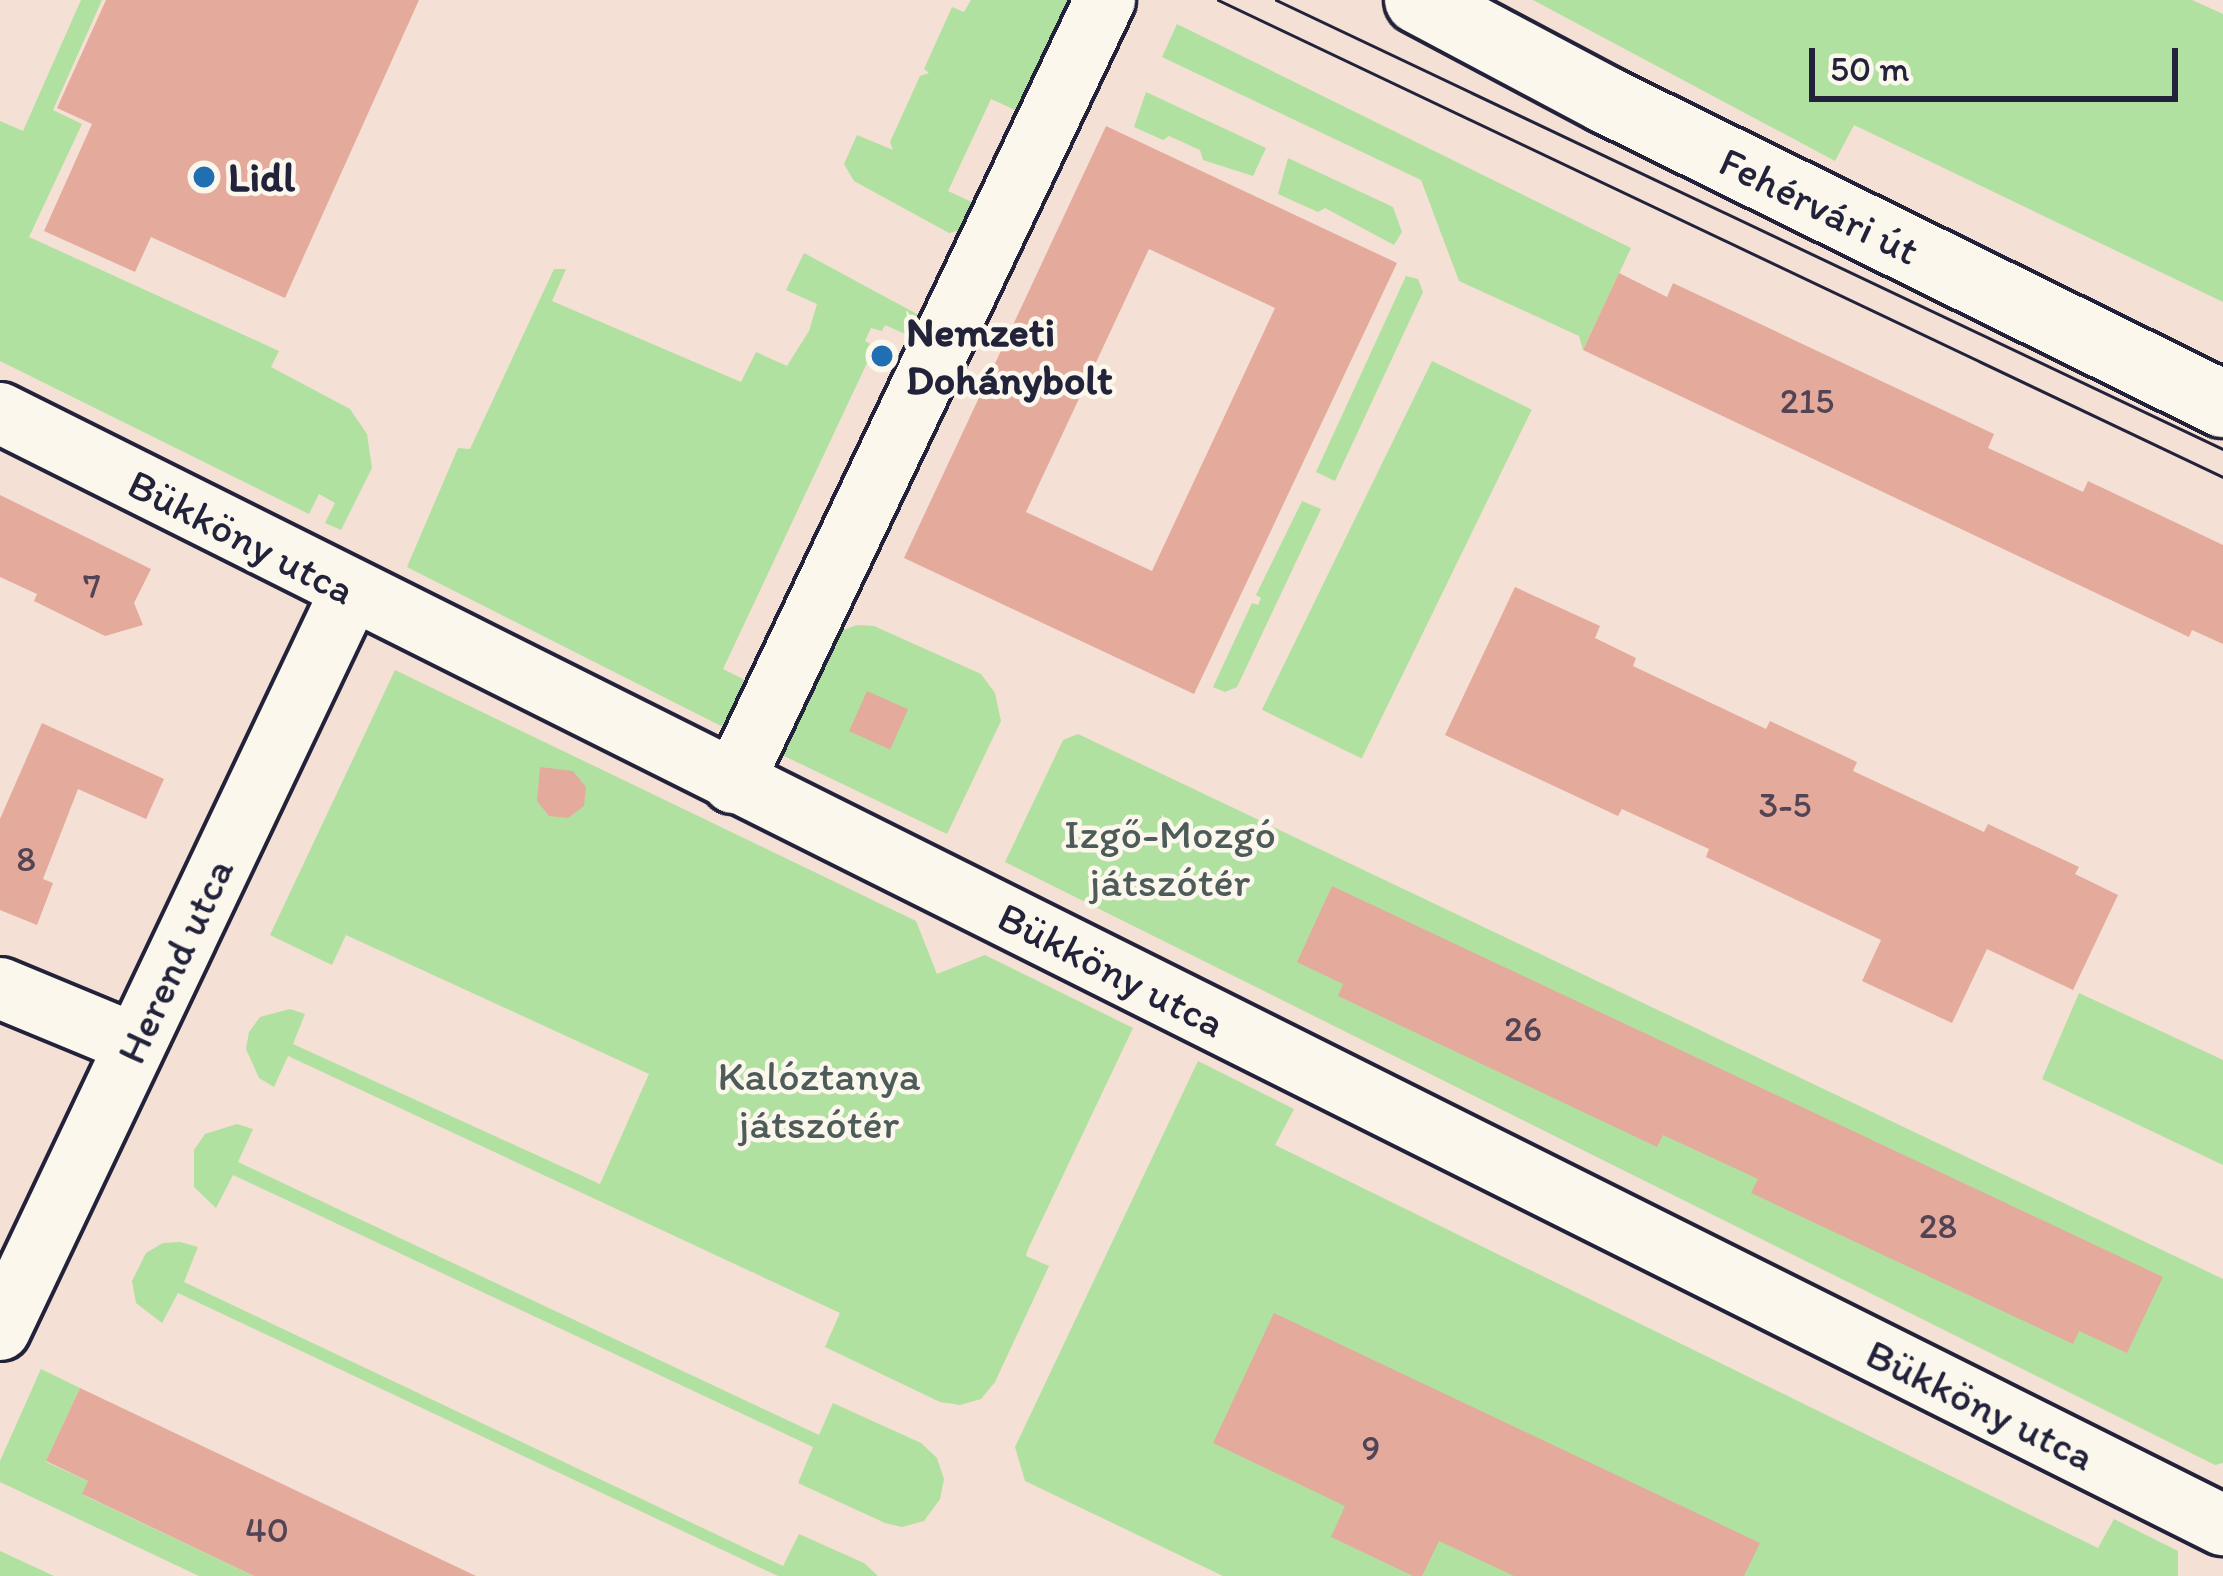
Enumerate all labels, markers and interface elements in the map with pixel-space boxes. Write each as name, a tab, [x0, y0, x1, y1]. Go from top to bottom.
scale bar	[1815, 24, 2184, 98]
text: 50 m	[1830, 47, 1909, 90]
street label: Fehérvári út	[1711, 136, 1927, 276]
place label: Lidl	[228, 152, 295, 202]
marker: Lidl	[191, 164, 217, 190]
place label: Nemzeti Dohánybolt	[906, 307, 1113, 406]
marker: Nemzeti Dohánybolt	[869, 343, 895, 369]
house number: 215	[1780, 379, 1834, 423]
street label: Bükköny utca	[120, 459, 362, 615]
house number: 7	[83, 564, 101, 608]
house number: 3-5	[1759, 783, 1811, 827]
park label: Izgő-Mozgó játszótér	[1064, 809, 1276, 908]
house number: 8	[16, 837, 36, 881]
street label: Herend utca	[106, 851, 244, 1071]
street label: Bükköny utca	[990, 892, 1232, 1048]
house number: 26	[1504, 1007, 1542, 1051]
park label: Kalóztanya játszótér	[718, 1051, 920, 1150]
house number: 28	[1919, 1204, 1957, 1248]
street label: Bükköny utca	[1858, 1328, 2102, 1482]
house number: 9	[1362, 1426, 1380, 1470]
house number: 40	[245, 1508, 289, 1552]

